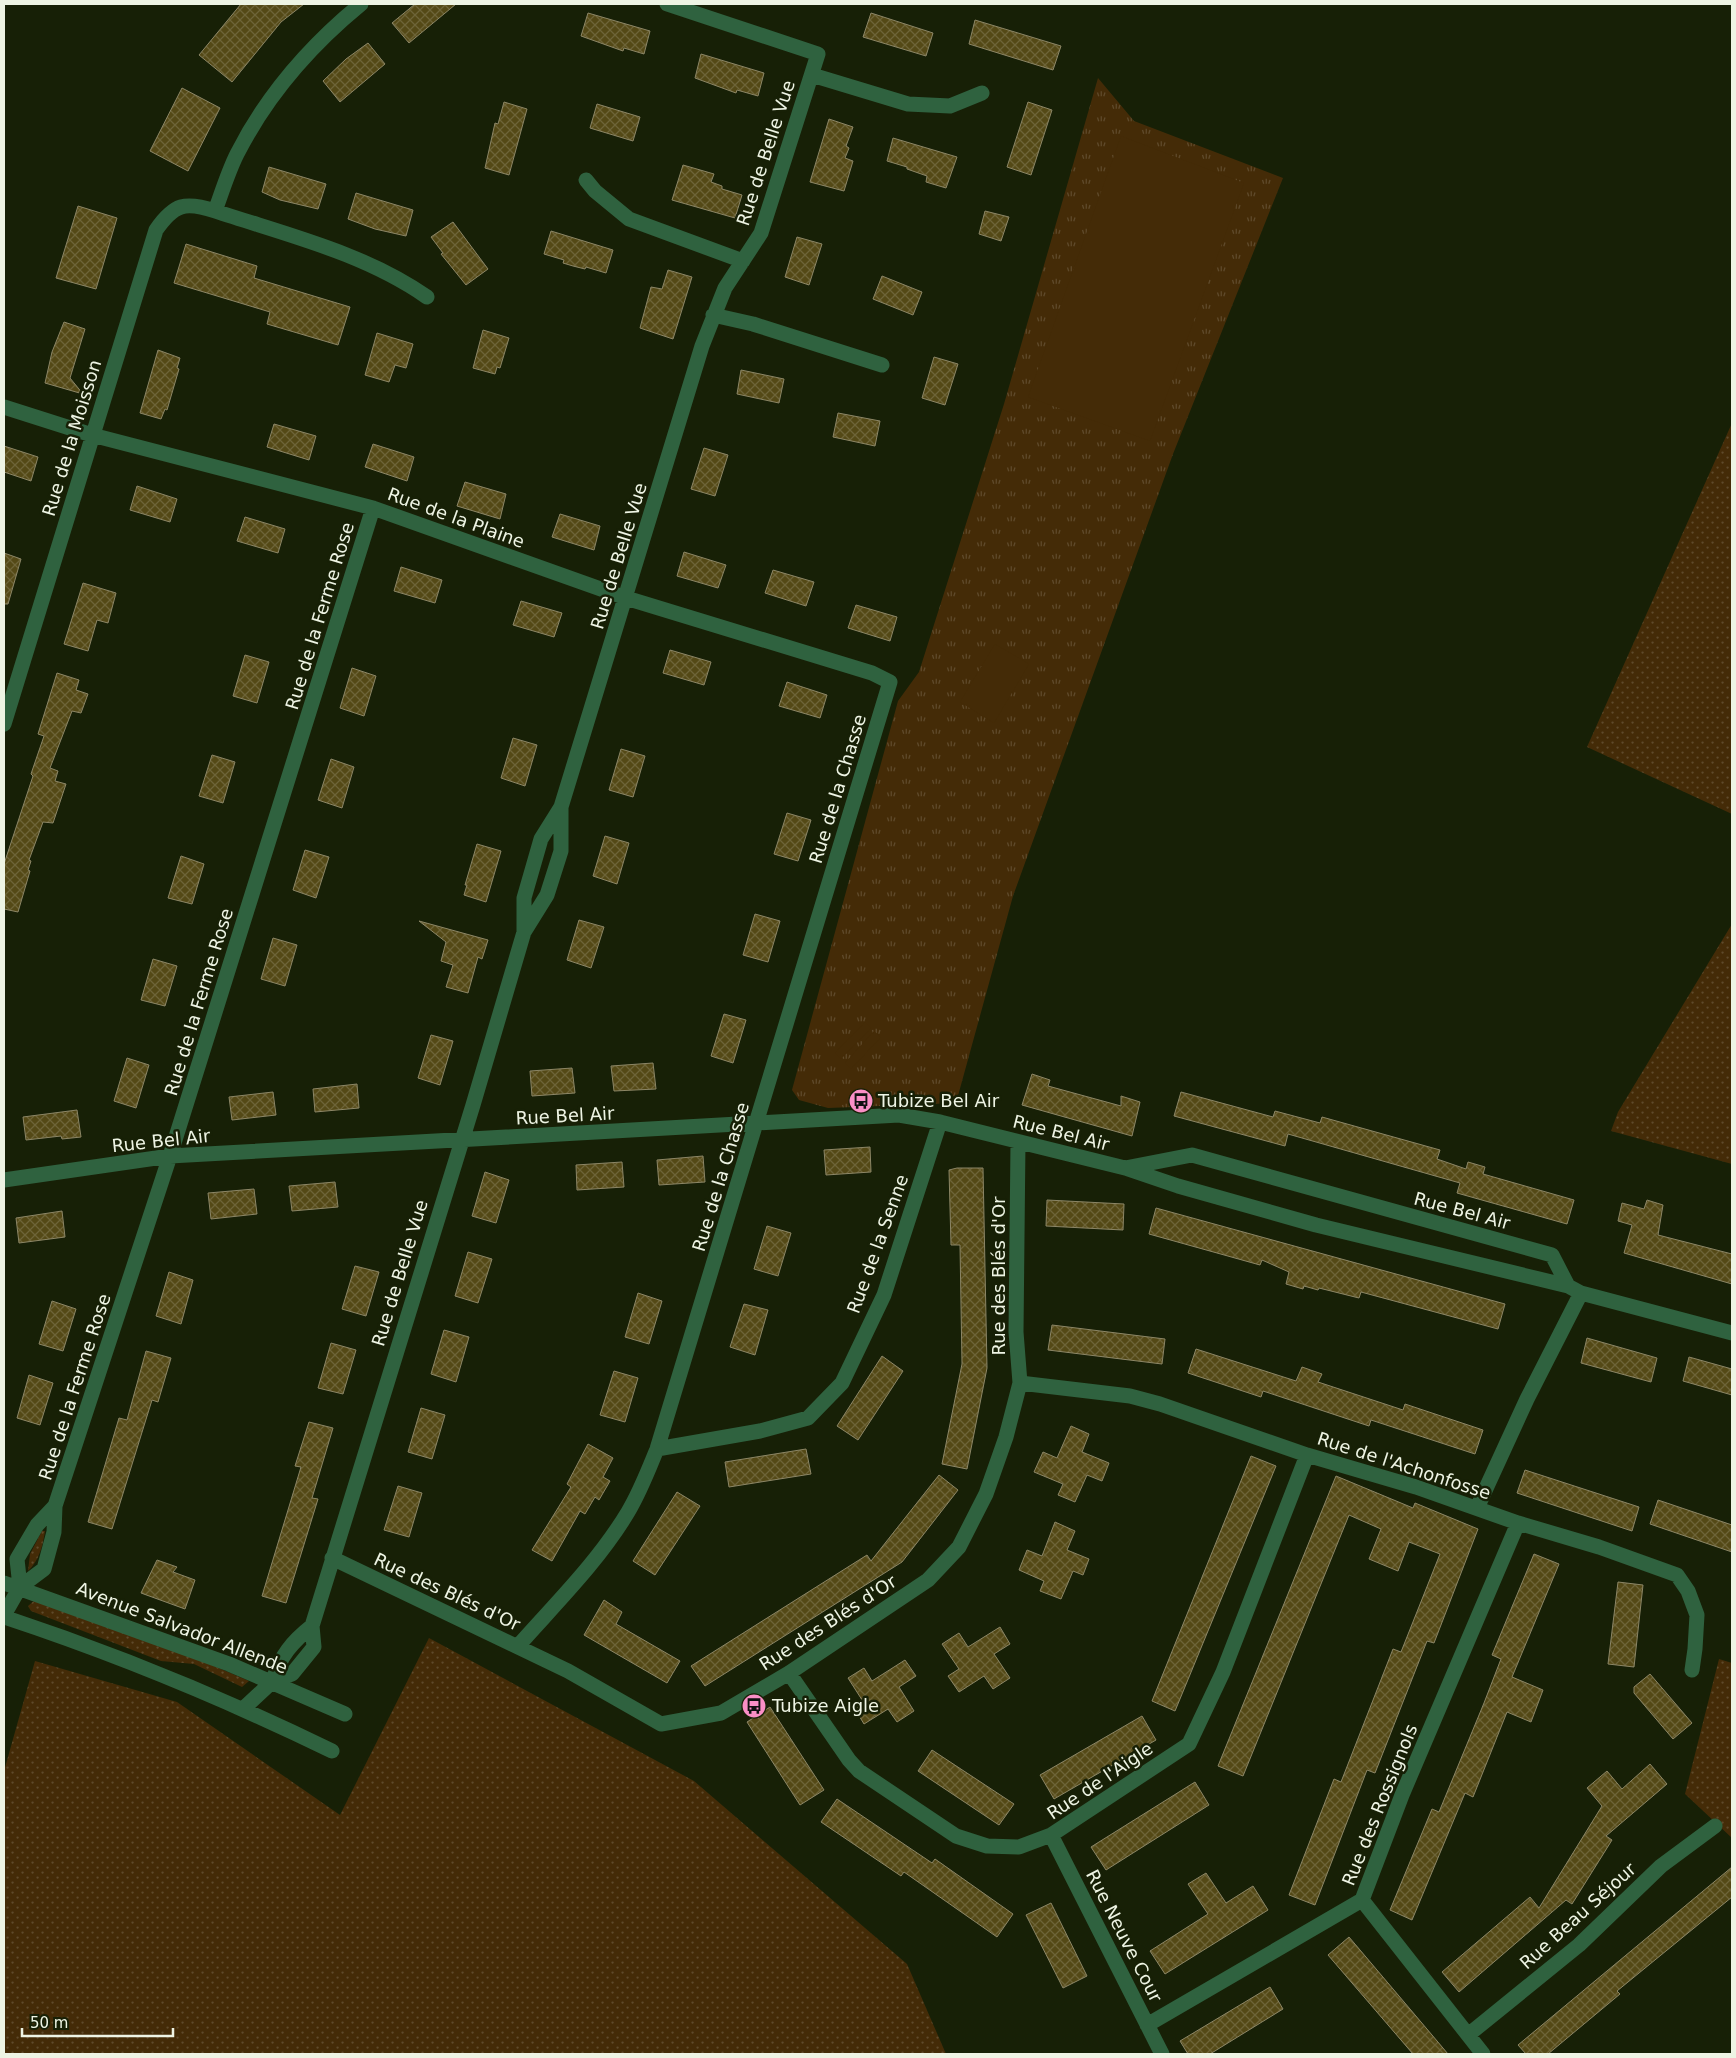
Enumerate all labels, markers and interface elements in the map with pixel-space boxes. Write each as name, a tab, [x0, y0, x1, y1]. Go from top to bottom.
street label: Rue de Belle Vue	[732, 77, 799, 228]
street label: Rue de la Moisson	[38, 357, 105, 519]
street label: Rue de Belle Vue	[586, 480, 651, 632]
street label: Rue de la Plaine	[385, 483, 528, 552]
street label: Rue de la Ferme Rose	[281, 520, 358, 712]
street label: Rue de la Chasse	[805, 712, 870, 866]
street label: Rue de la Ferme Rose	[160, 906, 237, 1098]
bus stop icon: Tubize Bel Air	[848, 1088, 874, 1114]
place label: Tubize Bel Air	[877, 1090, 1000, 1111]
street label: Rue de la Chasse	[688, 1100, 753, 1254]
street label: Rue Bel Air	[515, 1102, 615, 1129]
street label: Rue Bel Air	[1011, 1110, 1112, 1155]
street label: Rue Bel Air	[111, 1125, 212, 1156]
street label: Rue de la Senne	[843, 1172, 912, 1316]
street label: Rue Bel Air	[1412, 1188, 1513, 1234]
street label: Rue des Blés d'Or	[988, 1196, 1009, 1355]
street label: Rue de Belle Vue	[367, 1197, 432, 1349]
street label: Rue de la Ferme Rose	[34, 1291, 115, 1483]
street label: Rue de l'Achonfosse	[1315, 1428, 1493, 1503]
street label: Rue des Blés d'Or	[371, 1548, 524, 1635]
street label: Rue des Blés d'Or	[755, 1570, 901, 1675]
street label: Avenue Salvador Allende	[74, 1577, 291, 1678]
bus stop icon: Tubize Aigle	[741, 1693, 767, 1719]
place label: Tubize Aigle	[771, 1695, 879, 1716]
street label: Rue des Rossignols	[1338, 1721, 1422, 1889]
street label: Rue de l'Aigle	[1043, 1738, 1157, 1824]
street label: Rue Beau Séjour	[1515, 1858, 1640, 1973]
street label: Rue Neuve Cour	[1082, 1866, 1167, 2006]
scale bar	[22, 2006, 174, 2038]
text: 50 m	[30, 2014, 68, 2032]

